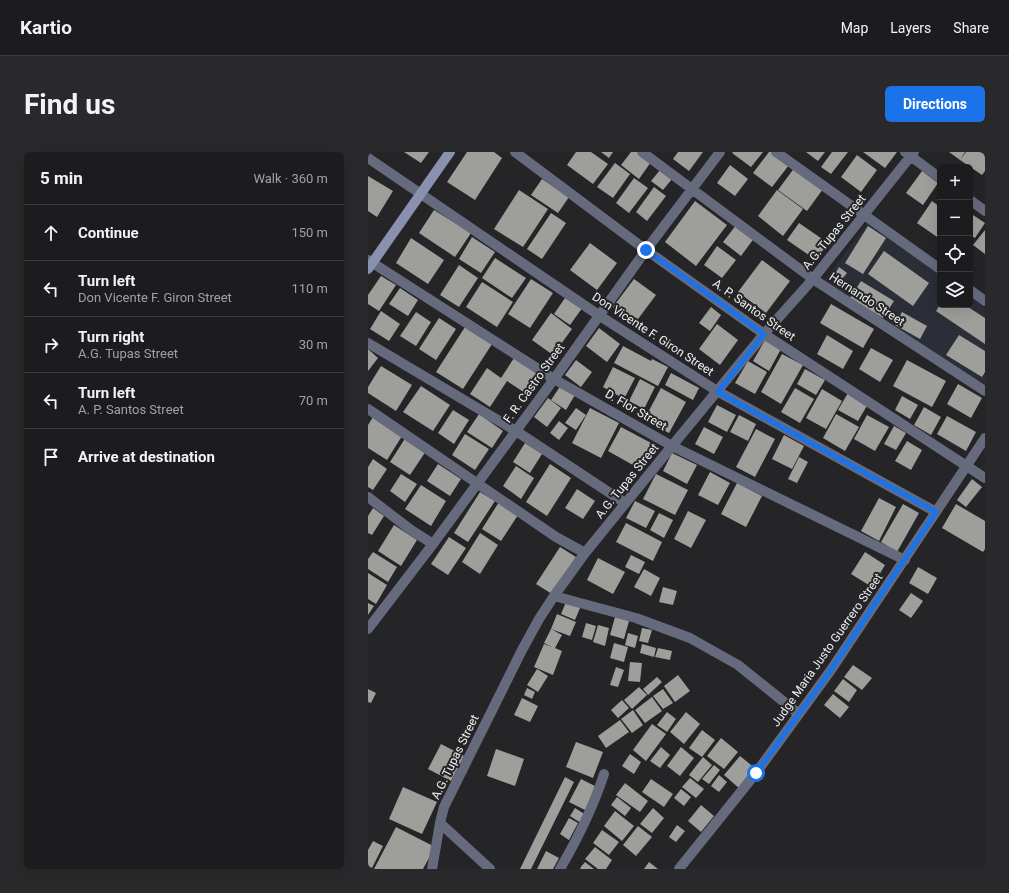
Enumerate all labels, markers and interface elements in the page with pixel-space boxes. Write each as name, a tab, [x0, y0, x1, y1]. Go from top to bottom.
text: Kartio	[20, 16, 72, 39]
text: Map	[841, 20, 868, 36]
text: Layers	[890, 20, 931, 36]
text: Share	[953, 20, 989, 36]
button: Directions	[885, 86, 985, 122]
text: Find us	[24, 88, 115, 121]
map controls	[937, 164, 973, 308]
button: +	[937, 164, 973, 200]
text: 5 min	[40, 168, 83, 188]
text: Walk · 360 m	[253, 171, 328, 186]
street label: A.G. Tupas Street	[799, 192, 869, 272]
button: −	[937, 200, 973, 236]
icon: ahead	[40, 222, 62, 244]
text: Continue	[78, 224, 139, 242]
text: 150 m	[291, 225, 328, 240]
button: locate	[937, 236, 973, 272]
route end	[637, 241, 655, 259]
street label: Hernando Street	[827, 269, 907, 329]
text: Turn left	[78, 272, 135, 290]
button: layers	[937, 272, 973, 308]
street label: A. P. Santos Street	[710, 276, 798, 344]
icon: left	[40, 278, 62, 300]
text: 110 m	[291, 281, 328, 296]
street label: Don Vicente F. Giron Street	[590, 289, 716, 379]
text: Don Vicente F. Giron Street	[78, 290, 232, 305]
text: Turn right	[78, 328, 144, 346]
icon: right	[40, 334, 62, 356]
text: 30 m	[299, 337, 328, 352]
street label: F. R. Castro Street	[500, 340, 568, 425]
text: A.G. Tupas Street	[78, 346, 178, 361]
text: Turn left	[78, 384, 135, 402]
street label: D. Flor Street	[603, 387, 669, 433]
icon: left	[40, 390, 62, 412]
text: 70 m	[299, 393, 328, 408]
text: A. P. Santos Street	[78, 402, 184, 417]
street label: A.G. Tupas Street	[592, 441, 662, 521]
icon: arrive	[40, 446, 62, 468]
text: Arrive at destination	[78, 448, 215, 466]
street label: Judge Maria Justo Guerrero Street	[769, 571, 885, 729]
street label: A.G. Tupas Street	[428, 712, 482, 802]
route start	[747, 764, 765, 782]

